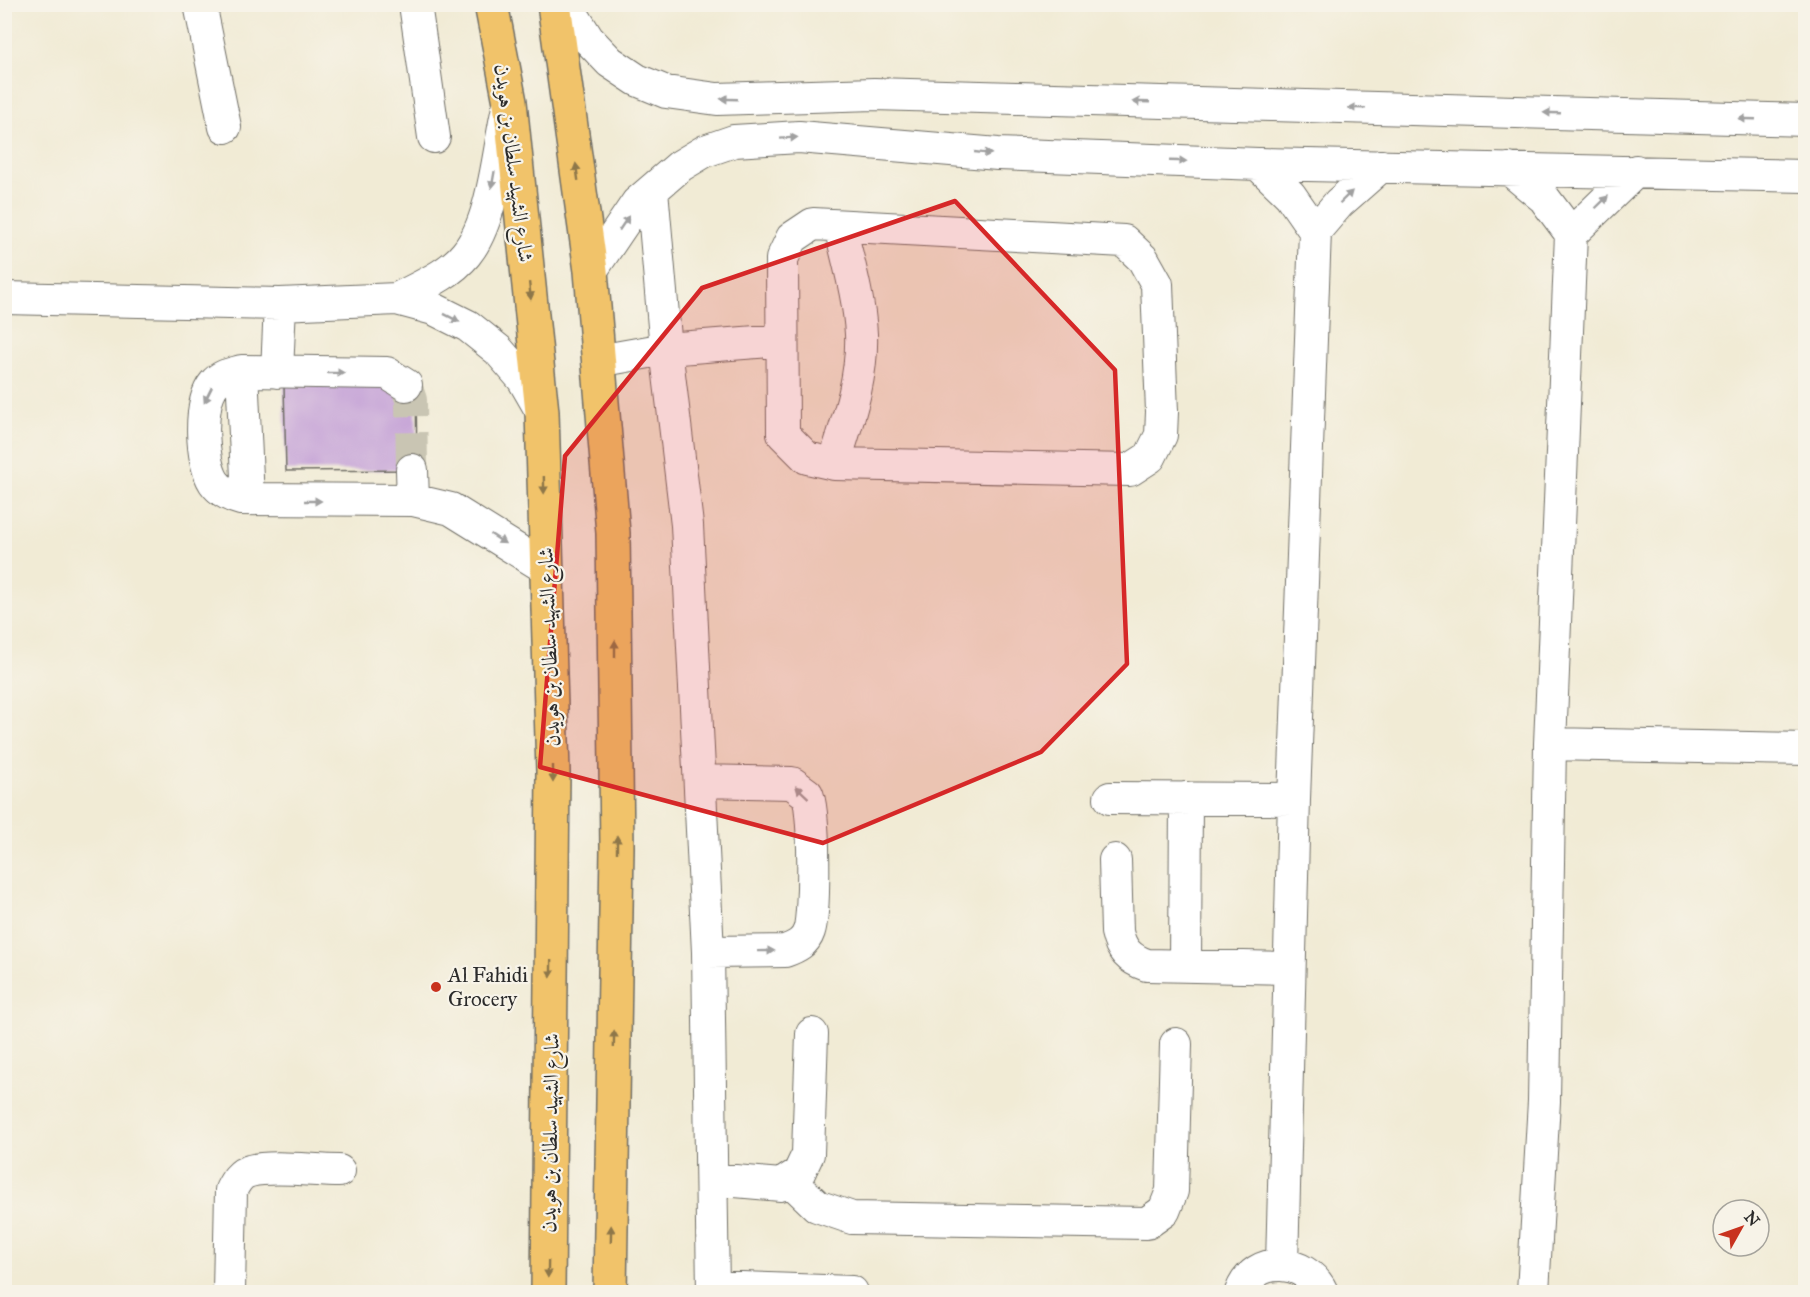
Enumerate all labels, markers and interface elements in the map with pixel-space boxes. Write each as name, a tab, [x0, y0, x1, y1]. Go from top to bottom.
street label: شارع الشهيد سلطان بن هويدن	[484, 62, 539, 264]
one-way arrow	[720, 95, 739, 104]
one-way arrow	[1132, 98, 1151, 107]
one-way arrow	[1348, 103, 1367, 113]
one-way arrow	[1543, 109, 1562, 118]
one-way arrow	[1738, 114, 1757, 123]
one-way arrow	[779, 133, 798, 143]
one-way arrow	[973, 148, 992, 158]
one-way arrow	[1168, 156, 1187, 166]
one-way arrow	[573, 162, 582, 181]
one-way arrow	[488, 170, 497, 189]
one-way arrow	[1338, 190, 1352, 204]
one-way arrow	[1595, 195, 1609, 209]
one-way arrow	[618, 215, 629, 231]
one-way arrow	[525, 282, 535, 301]
one-way arrow	[443, 313, 461, 323]
one-way arrow	[326, 368, 345, 378]
one-way arrow	[204, 386, 213, 403]
one-way arrow	[539, 476, 549, 495]
one-way arrow	[304, 496, 323, 505]
one-way arrow	[490, 533, 506, 544]
street label: شارع الشهيد سلطان بن هويدن	[533, 547, 570, 747]
one-way arrow	[610, 640, 620, 659]
one-way arrow	[548, 764, 558, 783]
one-way arrow	[795, 785, 810, 799]
one-way arrow	[612, 835, 622, 854]
one-way arrow	[757, 946, 776, 956]
one-way arrow	[546, 959, 556, 978]
place label: Al Fahidi Grocery	[447, 962, 528, 1012]
marker: Al Fahidi Grocery	[429, 980, 443, 994]
one-way arrow	[609, 1030, 619, 1049]
street label: شارع الشهيد سلطان بن هويدن	[535, 1033, 570, 1233]
north arrow	[1711, 1198, 1771, 1258]
text: N	[1740, 1207, 1764, 1230]
one-way arrow	[606, 1225, 616, 1244]
one-way arrow	[543, 1259, 553, 1278]

